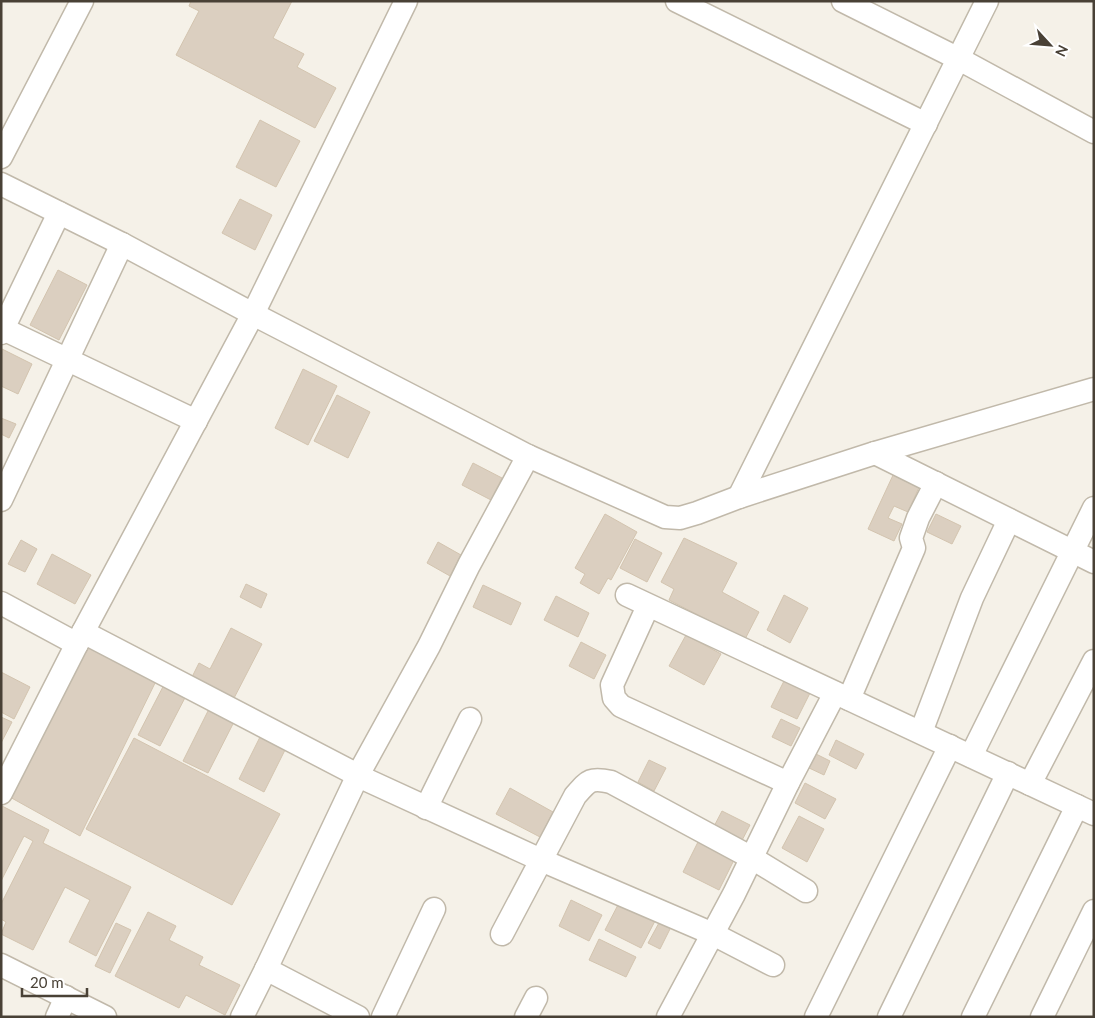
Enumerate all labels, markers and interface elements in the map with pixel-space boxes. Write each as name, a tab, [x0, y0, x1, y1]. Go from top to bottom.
north arrow	[1025, 20, 1075, 70]
text: N	[1052, 42, 1072, 59]
scale bar	[22, 966, 88, 998]
text: 20 m	[30, 973, 64, 991]

